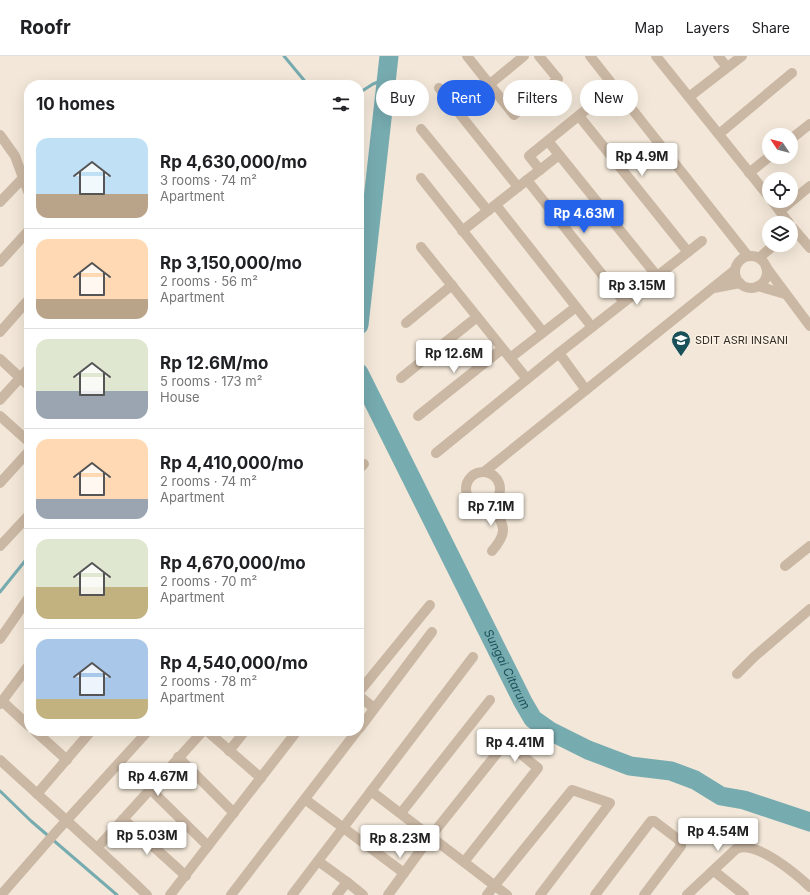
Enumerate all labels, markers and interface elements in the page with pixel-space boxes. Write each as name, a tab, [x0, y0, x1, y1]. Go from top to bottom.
text: Roofr	[20, 16, 71, 39]
text: Map	[635, 19, 664, 36]
text: Layers	[686, 19, 730, 36]
text: Share	[752, 19, 790, 36]
chip: Buy	[376, 80, 429, 116]
chip: Rent	[437, 80, 495, 116]
chip: Filters	[503, 80, 572, 116]
chip: New	[580, 80, 638, 116]
icon: filters	[330, 93, 352, 115]
text: 10 homes	[36, 94, 115, 114]
north arrow	[762, 128, 798, 164]
map controls	[762, 128, 798, 252]
pin: Rp 4.9M	[605, 143, 679, 177]
text: Rp 4.9M	[616, 148, 668, 164]
text: Rp 4,630,000/mo	[160, 152, 307, 172]
icon: home	[68, 154, 116, 202]
text: 3 rooms · 74 m²	[160, 172, 257, 188]
button: locate	[762, 172, 798, 208]
text: Apartment	[160, 188, 225, 204]
pin: Rp 4.63M	[543, 200, 625, 234]
text: Rp 4.63M	[553, 205, 615, 221]
button: layers	[762, 216, 798, 252]
text: Rp 3,150,000/mo	[160, 253, 302, 273]
icon: home	[68, 255, 116, 303]
pin: Rp 3.15M	[596, 272, 678, 306]
text: 2 rooms · 56 m²	[160, 273, 258, 289]
text: Rp 3.15M	[608, 277, 666, 293]
text: Apartment	[160, 289, 225, 305]
school or university icon: SDIT ASRI INSANI	[670, 329, 692, 357]
place label: SDIT ASRI INSANI	[695, 333, 788, 347]
pin: Rp 12.6M	[413, 340, 495, 374]
text: Rp 12.6M	[425, 345, 483, 361]
text: Rp 12.6M/mo	[160, 353, 269, 373]
icon: home	[68, 355, 116, 403]
text: 5 rooms · 173 m²	[160, 373, 262, 389]
text: House	[160, 389, 200, 405]
text: Rp 4,410,000/mo	[160, 453, 304, 473]
icon: home	[68, 455, 116, 503]
text: 2 rooms · 74 m²	[160, 473, 257, 489]
text: Apartment	[160, 489, 225, 505]
pin: Rp 7.1M	[454, 493, 528, 527]
text: Rp 7.1M	[468, 498, 514, 514]
text: Rp 4,670,000/mo	[160, 553, 306, 573]
icon: home	[68, 555, 116, 603]
text: 2 rooms · 70 m²	[160, 573, 257, 589]
text: Apartment	[160, 589, 225, 605]
water label: Sungai Citarum	[481, 626, 534, 712]
text: Rp 4,540,000/mo	[160, 653, 308, 673]
icon: home	[68, 655, 116, 703]
text: 2 rooms · 78 m²	[160, 673, 257, 689]
text: Apartment	[160, 689, 225, 705]
pin: Rp 4.41M	[474, 729, 556, 763]
text: Rp 4.41M	[486, 734, 544, 750]
pin: Rp 4.67M	[117, 763, 199, 797]
text: Rp 4.67M	[128, 768, 188, 784]
pin: Rp 4.54M	[677, 818, 759, 852]
pin: Rp 5.03M	[106, 822, 188, 856]
text: Rp 4.54M	[687, 823, 749, 839]
pin: Rp 8.23M	[359, 825, 441, 859]
text: Rp 5.03M	[116, 827, 178, 843]
text: Rp 8.23M	[369, 830, 431, 846]

